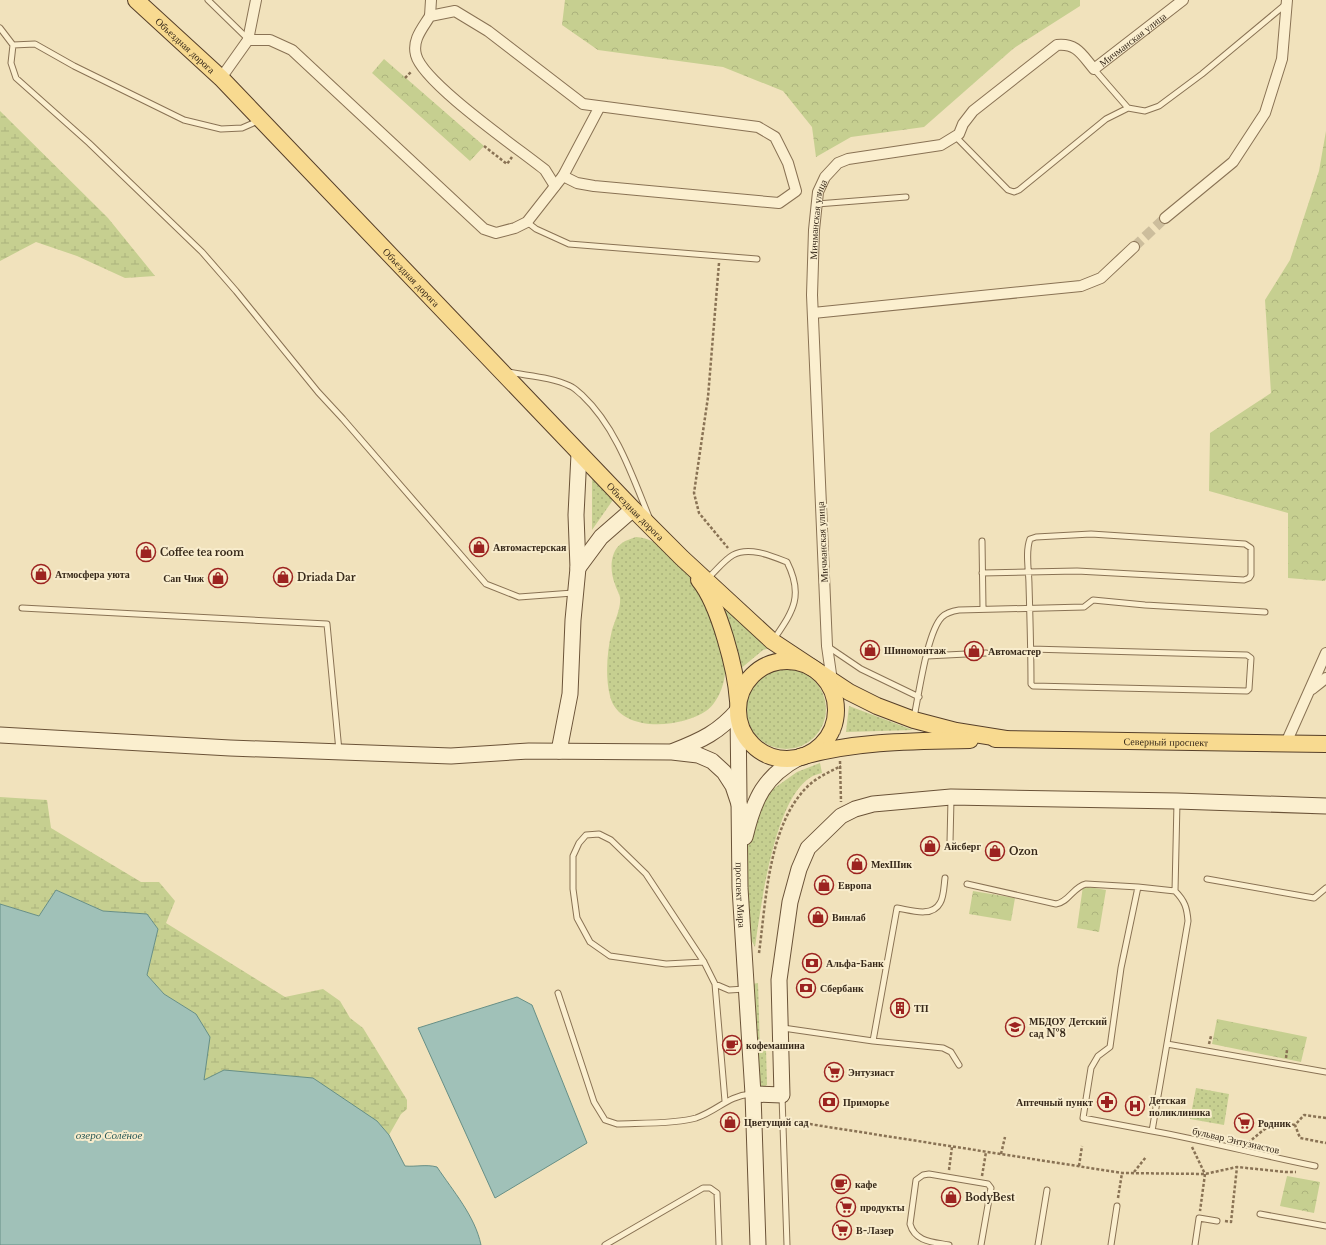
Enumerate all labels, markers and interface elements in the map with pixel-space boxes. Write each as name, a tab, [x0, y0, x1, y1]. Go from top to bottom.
street label: Мичманская улица	[1097, 9, 1169, 70]
street label: Объездная дорога	[152, 15, 218, 77]
street label: Мичманская улица	[807, 177, 830, 260]
street label: Объездная дорога	[380, 245, 443, 310]
street label: Объездная дорога	[604, 480, 667, 544]
street label: Мичманская улица	[814, 501, 831, 583]
shop icon: Автомастерская	[468, 536, 490, 558]
shop icon: Coffee tea room	[135, 541, 157, 563]
place label: Автомастерская	[493, 541, 567, 554]
place label: Coffee tea room	[160, 546, 244, 559]
shop icon: Атмосфера уюта	[30, 563, 52, 585]
shop icon: Driada Dar	[272, 566, 294, 588]
shop icon: Сап Чиж	[207, 567, 229, 589]
place label: Атмосфера уюта	[55, 568, 130, 581]
place label: Driada Dar	[297, 571, 356, 584]
place label: Сап Чиж	[163, 572, 205, 585]
shop icon: Шиномонтаж	[859, 639, 881, 661]
shop icon: Автомастер	[963, 640, 985, 662]
place label: Шиномонтаж	[884, 644, 947, 657]
place label: Автомастер	[988, 645, 1041, 658]
street label: Северный проспект	[1124, 735, 1209, 749]
shop icon: Айсберг	[919, 835, 941, 857]
place label: Айсберг	[944, 840, 981, 853]
shop icon: Ozon	[984, 840, 1006, 862]
place label: Ozon	[1009, 845, 1039, 858]
shop icon: МехШик	[846, 853, 868, 875]
place label: МехШик	[871, 858, 912, 871]
street label: проспект Мира	[733, 862, 749, 929]
shop icon: Европа	[813, 874, 835, 896]
place label: Европа	[838, 879, 871, 892]
shop icon: Винлаб	[807, 906, 829, 928]
place label: Винлаб	[832, 911, 866, 924]
bank icon: Альфа-Банк	[801, 952, 823, 974]
place label: Альфа-Банк	[826, 957, 884, 970]
bank icon: Сбербанк	[795, 977, 817, 999]
place label: Сбербанк	[820, 982, 864, 995]
building icon: ТП	[889, 997, 911, 1019]
place label: ТП	[914, 1002, 929, 1015]
place label: МБДОУ Детский сад №8	[1029, 1015, 1107, 1040]
school or university icon: МБДОУ Детский сад №8	[1004, 1016, 1026, 1038]
cafe icon: кофемашина	[721, 1034, 743, 1056]
place label: кофемашина	[746, 1039, 805, 1052]
supermarket icon: Энтузиаст	[823, 1061, 845, 1083]
place label: Энтузиаст	[848, 1066, 895, 1079]
bank icon: Приморье	[818, 1091, 840, 1113]
pharmacy icon: Аптечный пункт	[1096, 1091, 1118, 1113]
place label: Детская поликлиника	[1149, 1094, 1210, 1119]
hospital icon: Детская поликлиника	[1124, 1095, 1146, 1117]
place label: Приморье	[843, 1096, 890, 1109]
place label: Аптечный пункт	[1016, 1096, 1093, 1109]
shop icon: Цветущий сад	[719, 1111, 741, 1133]
supermarket icon: Родник	[1233, 1112, 1255, 1134]
place label: Цветущий сад	[744, 1116, 809, 1129]
place label: Родник	[1258, 1117, 1291, 1130]
street label: бульвар Энтузиастов	[1191, 1124, 1281, 1157]
water label: озеро Солёное	[76, 1128, 142, 1142]
cafe icon: кафе	[830, 1173, 852, 1195]
place label: кафе	[855, 1178, 878, 1191]
shop icon: BodyBest	[940, 1186, 962, 1208]
place label: BodyBest	[965, 1191, 1015, 1204]
supermarket icon: продукты	[835, 1196, 857, 1218]
place label: продукты	[860, 1201, 905, 1214]
supermarket icon: В-Лазер	[831, 1219, 853, 1241]
place label: В-Лазер	[856, 1224, 894, 1237]

